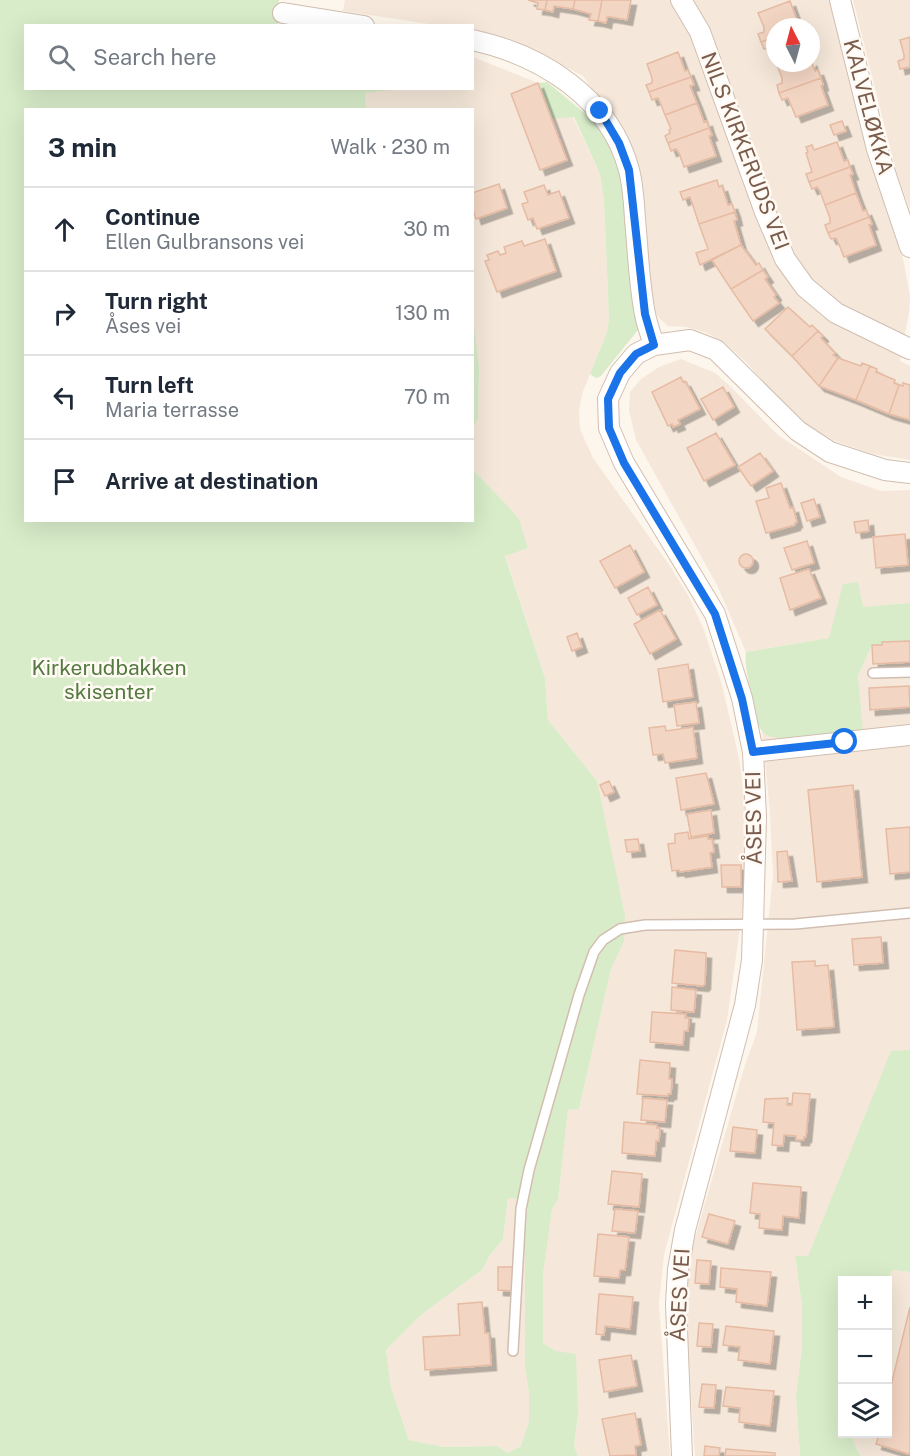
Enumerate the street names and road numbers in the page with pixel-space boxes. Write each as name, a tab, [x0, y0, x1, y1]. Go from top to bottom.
street label: KALVELØKKA	[838, 36, 899, 177]
street label: NILS KIRKERUDS VEI	[696, 48, 795, 253]
street label: ÅSES VEI	[739, 771, 767, 865]
street label: ÅSES VEI	[664, 1248, 694, 1342]

